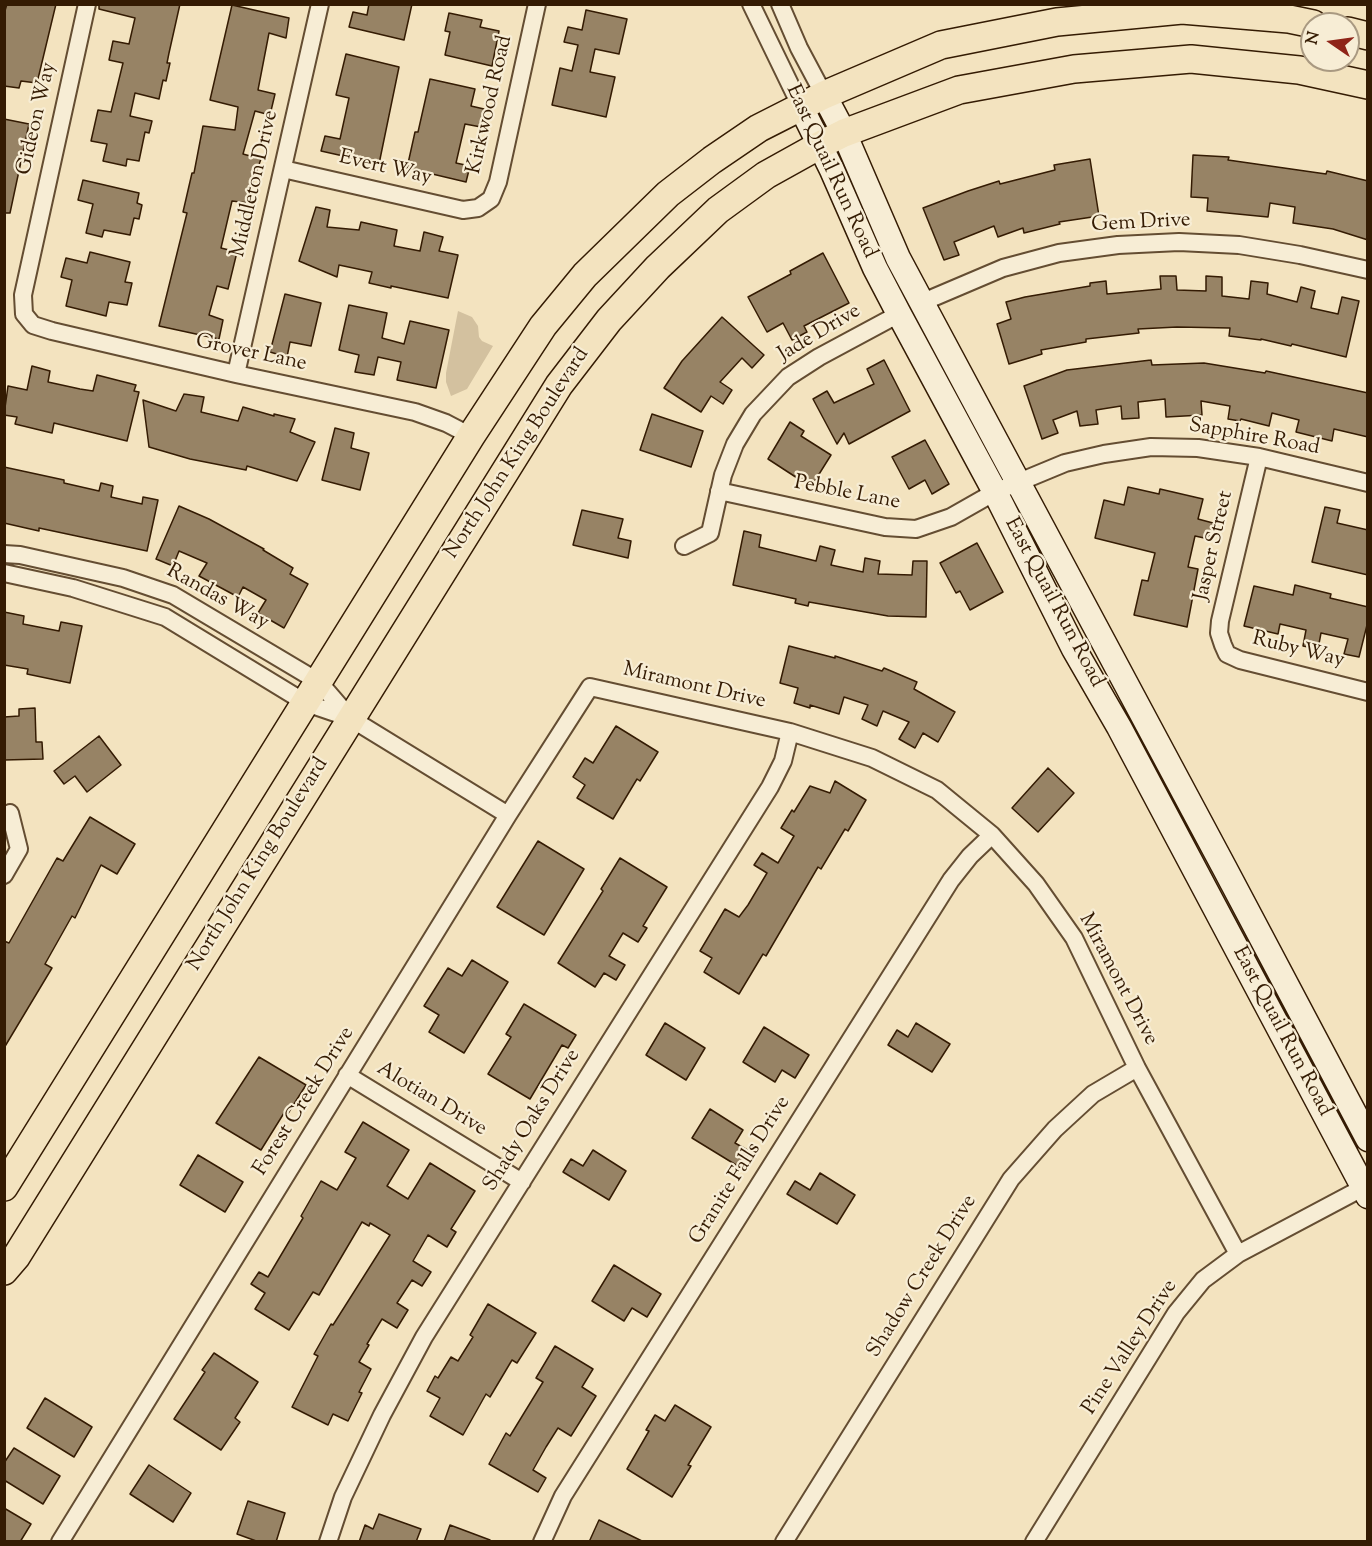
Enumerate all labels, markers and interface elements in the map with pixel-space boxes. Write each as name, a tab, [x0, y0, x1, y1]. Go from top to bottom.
north arrow	[1300, 12, 1360, 72]
text: N	[1301, 29, 1327, 47]
street label: Kirkwood Road	[463, 33, 519, 177]
street label: Gideon Way	[13, 60, 63, 178]
street label: East Quail Run Road	[779, 81, 881, 263]
street label: Middleton Drive	[227, 108, 285, 260]
street label: Evert Way	[336, 146, 434, 192]
street label: Gem Drive	[1091, 209, 1191, 239]
street label: Jade Drive	[774, 300, 866, 368]
street label: Grover Lane	[193, 330, 309, 378]
street label: North John King Boulevard	[440, 344, 596, 564]
street label: Sapphire Road	[1187, 414, 1321, 462]
street label: Pebble Lane	[792, 471, 902, 517]
street label: Jasper Street	[1190, 489, 1240, 603]
street label: East Quail Run Road	[998, 514, 1108, 692]
street label: Randas Way	[161, 560, 273, 636]
street label: Ruby Way	[1249, 627, 1347, 675]
street label: Miramont Drive	[620, 658, 768, 716]
street label: North John King Boulevard	[183, 754, 335, 976]
street label: Miramont Drive	[1072, 910, 1162, 1050]
street label: East Quail Run Road	[1226, 943, 1336, 1121]
street label: Forest Creek Drive	[249, 1023, 361, 1181]
street label: Shady Oaks Drive	[479, 1045, 587, 1197]
street label: Alotian Drive	[371, 1057, 491, 1143]
street label: Granite Falls Drive	[685, 1092, 797, 1250]
street label: Shadow Creek Drive	[863, 1191, 983, 1363]
street label: Pine Valley Drive	[1078, 1276, 1184, 1420]

